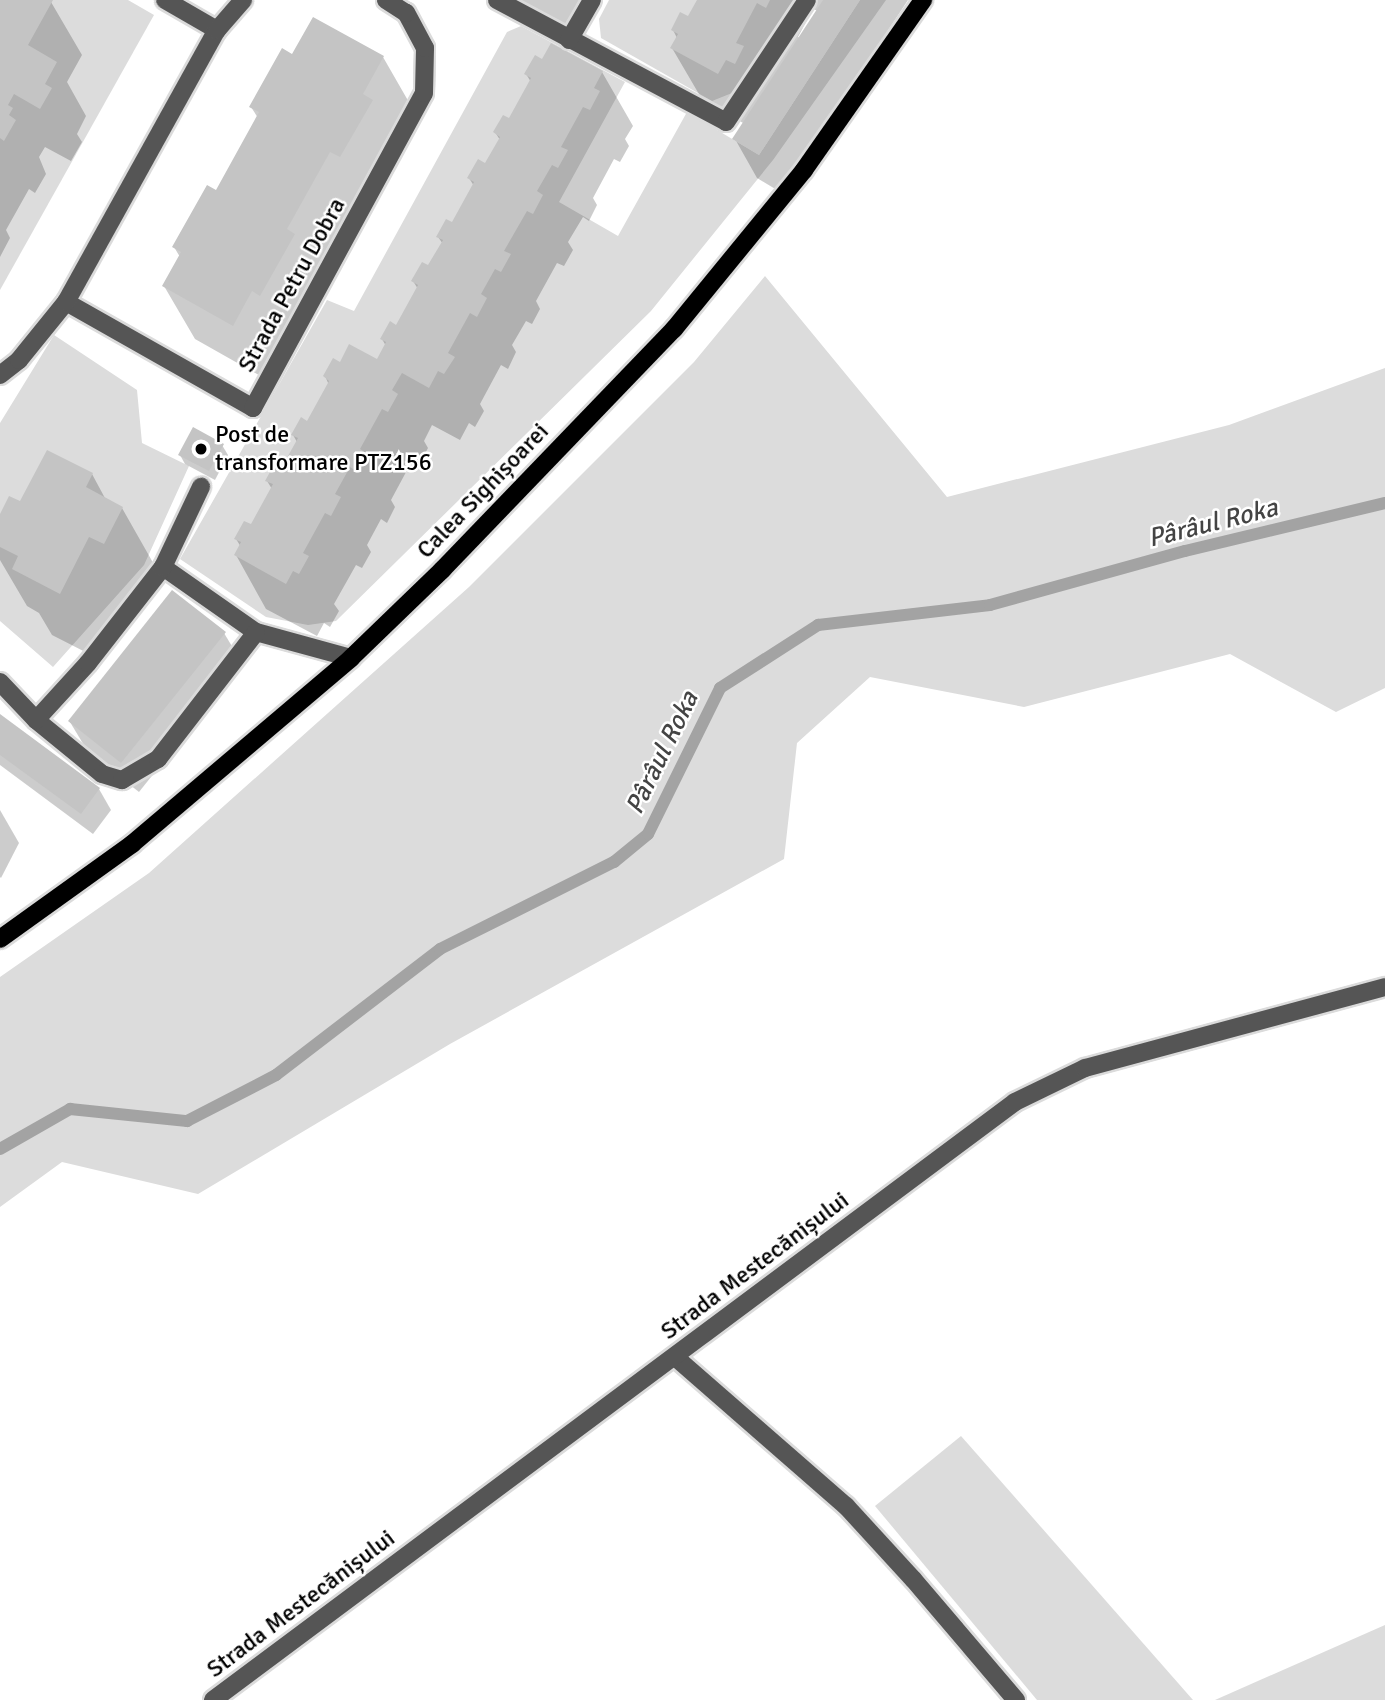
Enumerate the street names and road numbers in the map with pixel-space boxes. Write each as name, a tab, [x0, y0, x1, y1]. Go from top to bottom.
street label: Strada Petru Dobra	[232, 193, 352, 377]
street label: Calea Sighișoarei	[411, 417, 555, 565]
street label: Strada Mestecănișului	[655, 1186, 855, 1346]
street label: Strada Mestecănișului	[201, 1524, 401, 1684]

